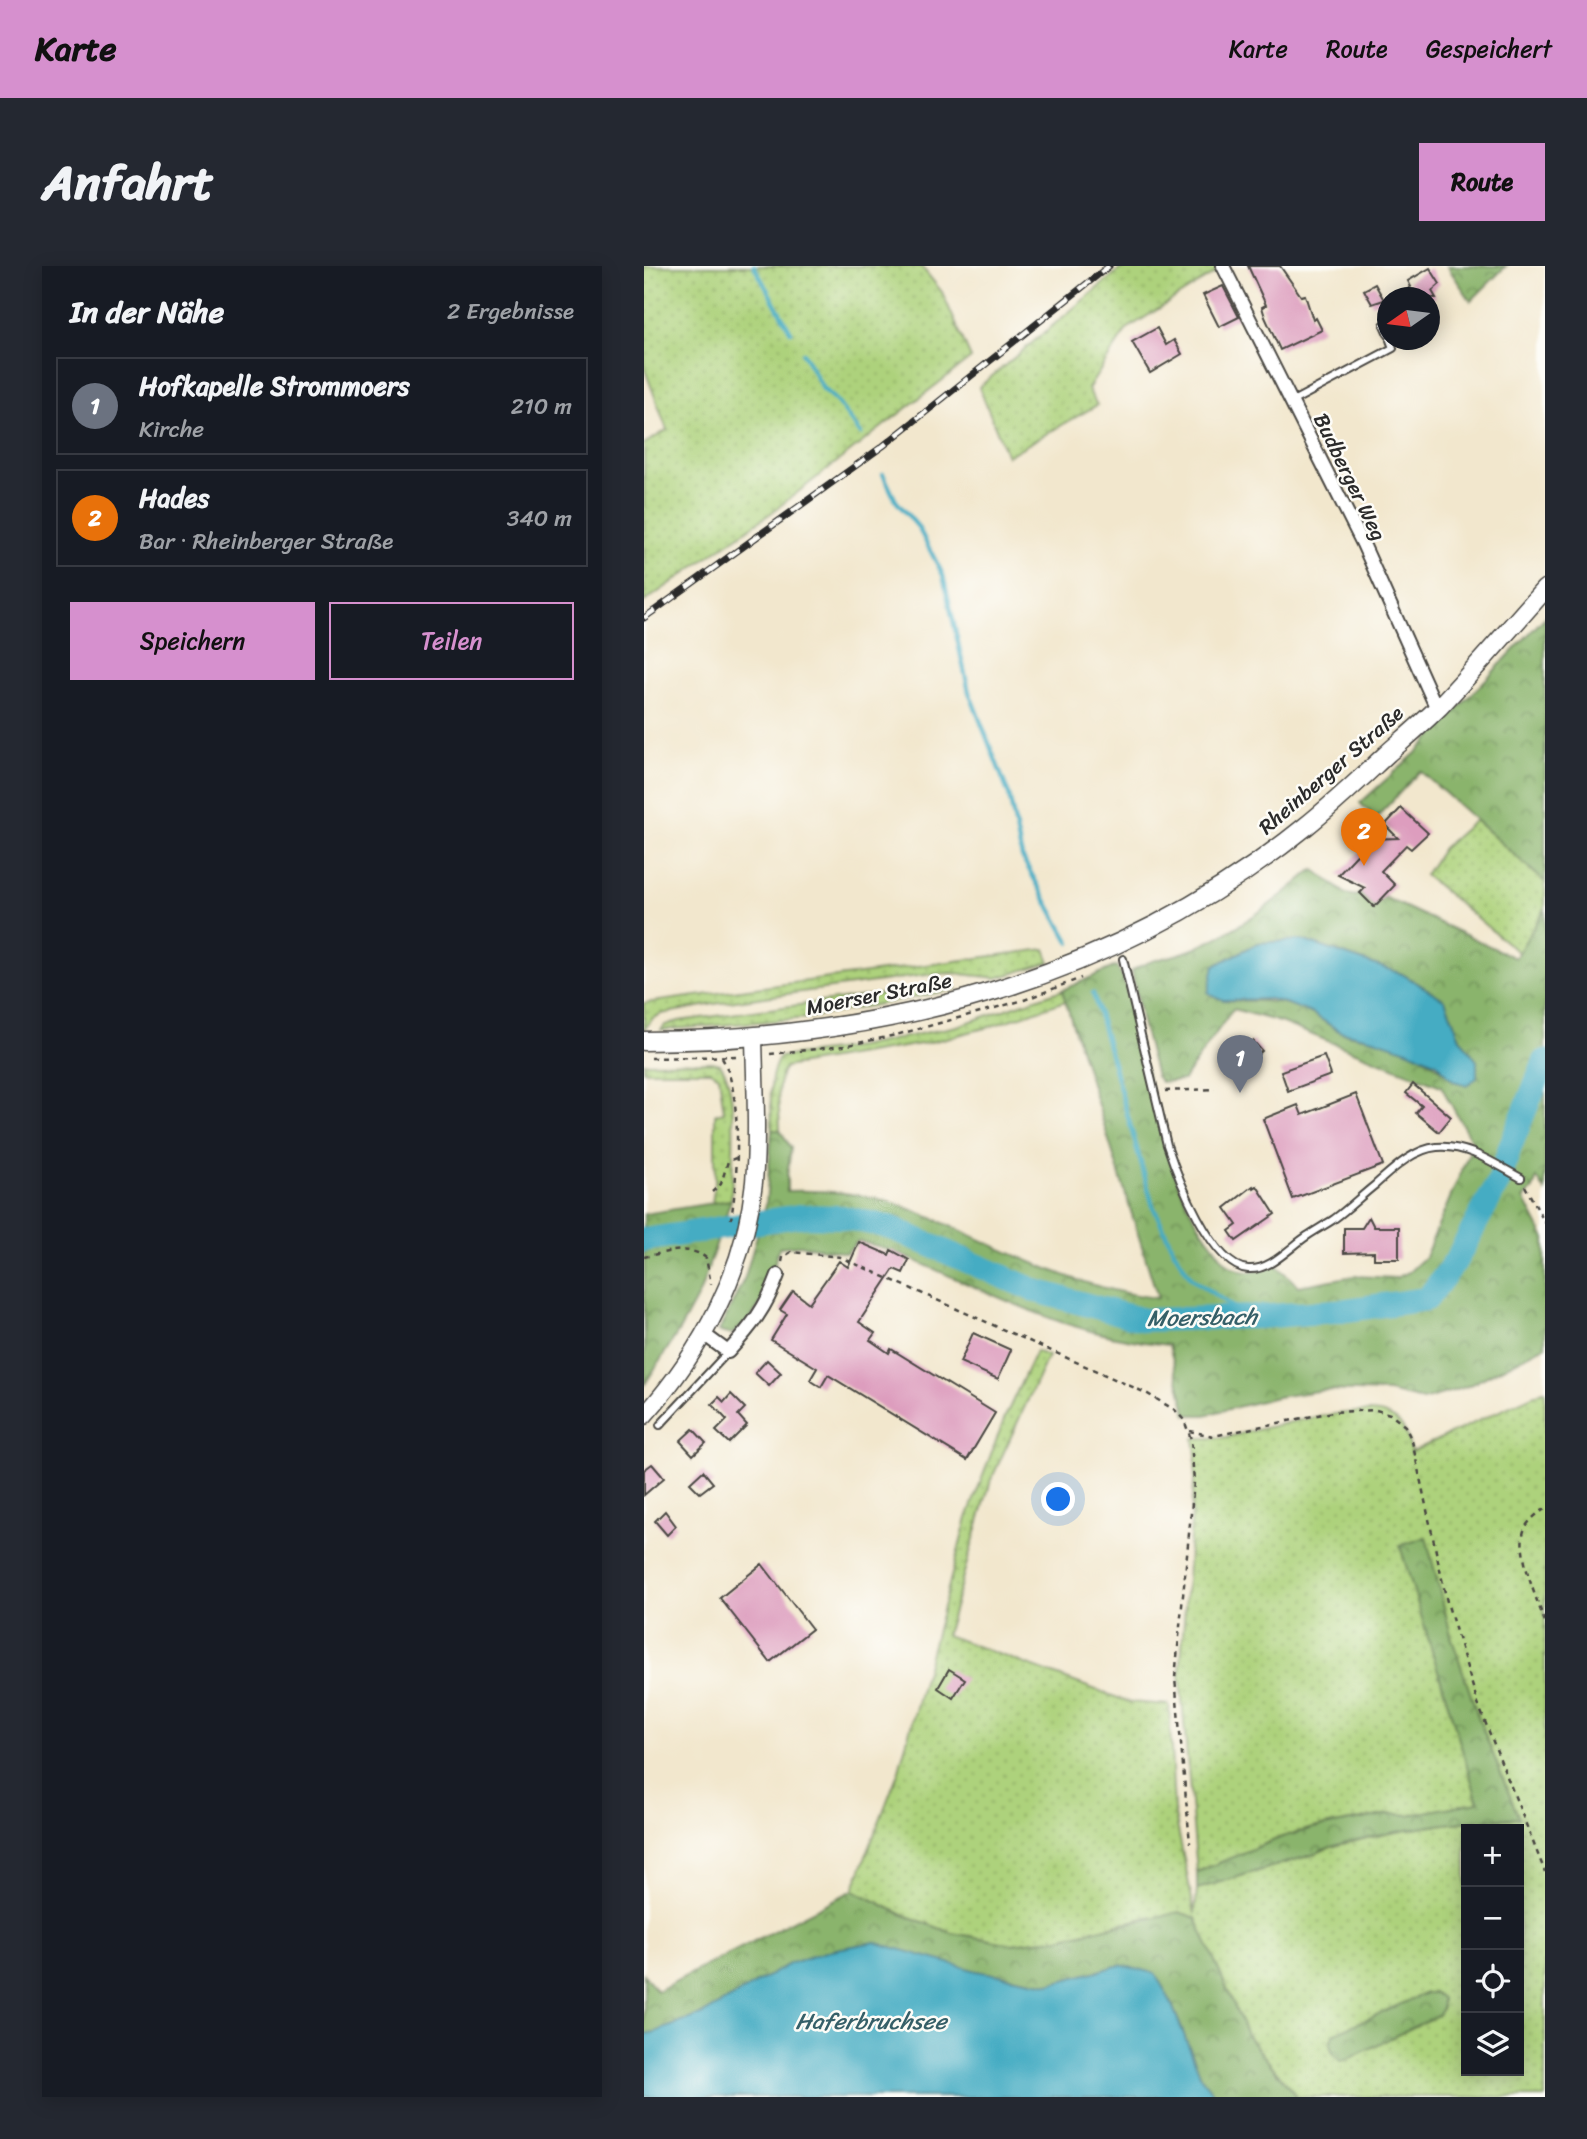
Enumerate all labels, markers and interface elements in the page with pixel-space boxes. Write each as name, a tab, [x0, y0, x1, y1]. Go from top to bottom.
text: Karte	[35, 20, 117, 78]
text: Karte	[1229, 28, 1288, 70]
text: Route	[1326, 28, 1388, 70]
text: Gespeichert	[1426, 28, 1552, 70]
text: Anfahrt	[42, 139, 214, 226]
button: Route	[1419, 143, 1545, 221]
text: In der Nähe	[70, 285, 224, 339]
north arrow	[1377, 287, 1440, 350]
text: 2 Ergebnisse	[447, 291, 574, 332]
text: Hofkapelle Strommoers	[139, 363, 410, 409]
text: 1	[90, 386, 100, 427]
text: 210 m	[511, 386, 572, 427]
street label: Budberger Weg	[1303, 406, 1397, 548]
text: Kirche	[139, 409, 204, 450]
text: Hades	[139, 475, 210, 521]
text: 2	[88, 498, 102, 539]
text: 340 m	[507, 498, 572, 539]
text: Bar · Rheinberger Straße	[139, 521, 393, 562]
button: Speichern	[70, 602, 315, 680]
button: Teilen	[329, 602, 574, 680]
street label: Rheinberger Straße	[1249, 696, 1413, 844]
pin: 2	[1341, 808, 1387, 866]
street label: Moerser Straße	[803, 961, 955, 1027]
pin: 1	[1217, 1035, 1263, 1093]
water label: Moersbach	[1147, 1296, 1259, 1339]
your location	[1041, 1482, 1075, 1516]
map controls	[1461, 1824, 1524, 2076]
button: +	[1461, 1824, 1524, 1887]
button: −	[1461, 1887, 1524, 1950]
button: locate	[1461, 1950, 1524, 2013]
water label: Haferbruchsee	[795, 2001, 949, 2042]
button: layers	[1461, 2013, 1524, 2076]

